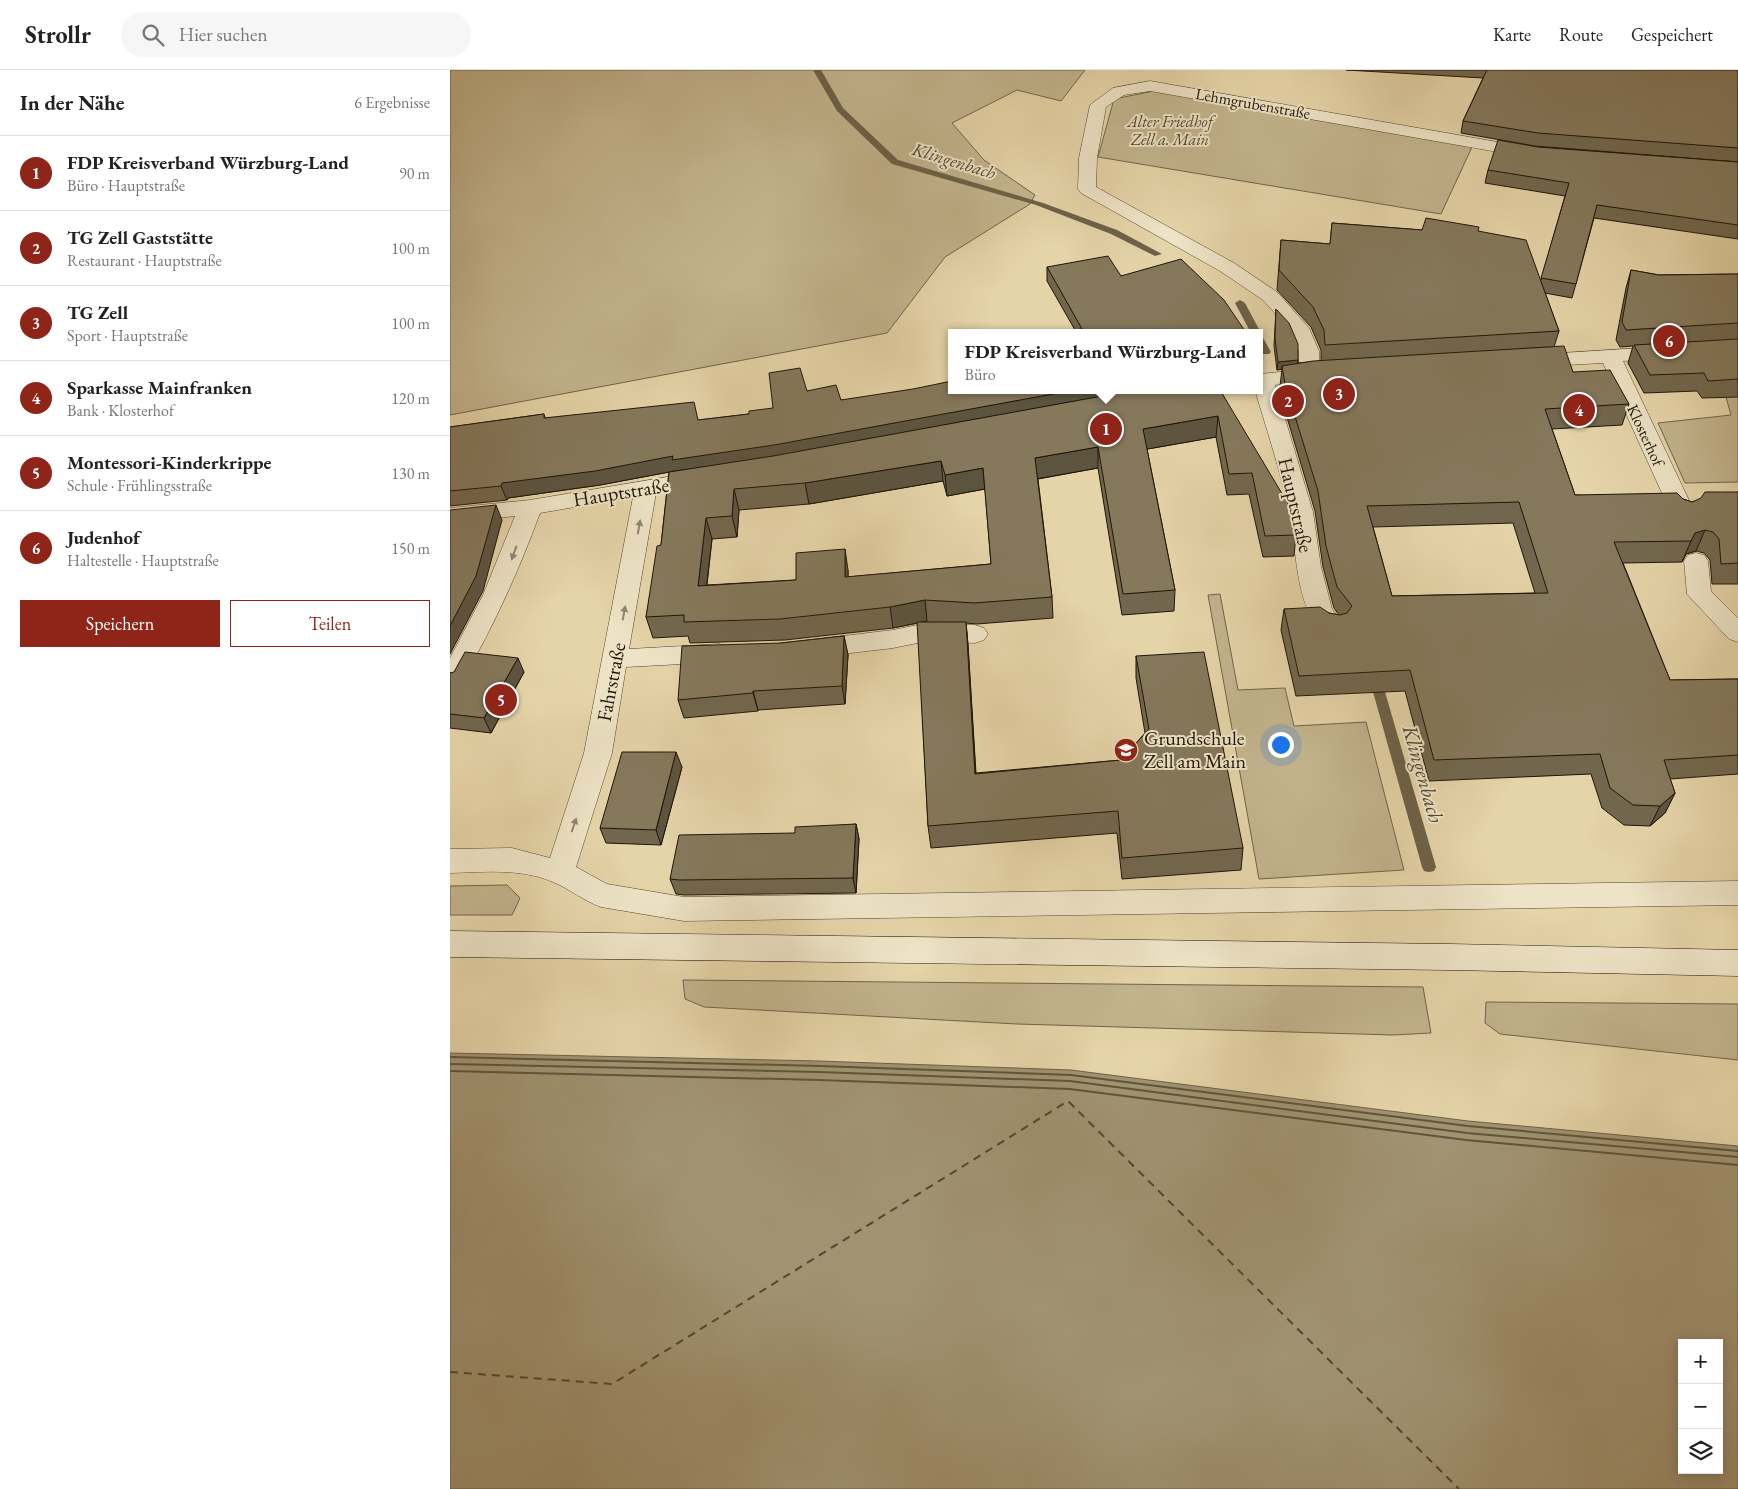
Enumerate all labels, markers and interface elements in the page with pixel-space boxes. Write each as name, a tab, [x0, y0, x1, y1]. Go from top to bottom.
search box	[121, 12, 471, 57]
text: Strollr	[25, 19, 91, 50]
icon: search	[139, 21, 167, 49]
text: Hier suchen	[179, 22, 268, 47]
text: Karte	[1493, 23, 1531, 46]
text: Route	[1559, 23, 1603, 46]
text: Gespeichert	[1631, 23, 1713, 46]
street label: Lehmgrubenstraße	[1194, 83, 1312, 124]
text: In der Nähe	[20, 89, 125, 116]
text: 6 Ergebnisse	[354, 92, 430, 113]
park label: Alter Friedhof Zell a. Main	[1126, 111, 1217, 150]
water label: Klingenbach	[908, 137, 999, 185]
text: FDP Kreisverband Würzburg-Land	[67, 150, 349, 175]
text: 1	[32, 163, 40, 184]
text: 90 m	[399, 163, 430, 184]
text: Büro · Hauptstraße	[67, 175, 185, 196]
text: TG Zell Gaststätte	[67, 225, 213, 250]
text: 2	[32, 238, 40, 259]
text: 100 m	[391, 238, 430, 259]
text: Restaurant · Hauptstraße	[67, 250, 222, 271]
text: TG Zell	[67, 300, 128, 325]
text: 3	[32, 313, 40, 334]
text: 100 m	[391, 313, 430, 334]
pin: 6	[1653, 322, 1685, 360]
text: Sport · Hauptstraße	[67, 325, 188, 346]
popup	[948, 329, 1263, 394]
text: FDP Kreisverband Würzburg-Land	[965, 339, 1246, 364]
text: Büro	[965, 364, 996, 385]
text: Sparkasse Mainfranken	[67, 375, 252, 400]
pin: 3	[1323, 375, 1355, 413]
pin: 2	[1272, 382, 1304, 420]
text: 4	[32, 388, 40, 409]
text: 120 m	[391, 388, 430, 409]
pin: 4	[1563, 391, 1595, 429]
text: Bank · Klosterhof	[67, 400, 174, 421]
street label: Klosterhof	[1622, 401, 1670, 471]
pin: 1	[1090, 410, 1122, 448]
text: Montessori-Kinderkrippe	[67, 450, 271, 475]
street label: Hauptstraße	[1272, 455, 1320, 555]
text: 5	[32, 463, 40, 484]
text: 130 m	[391, 463, 430, 484]
street label: Hauptstraße	[571, 472, 671, 512]
text: Schule · Frühlingsstraße	[67, 475, 212, 496]
one-way arrow	[635, 519, 643, 535]
text: Judenhof	[67, 525, 140, 550]
text: 6	[32, 538, 40, 559]
text: 150 m	[391, 538, 430, 559]
one-way arrow	[510, 546, 518, 561]
text: Haltestelle · Hauptstraße	[67, 550, 219, 571]
button: Speichern	[20, 600, 220, 647]
button: Teilen	[230, 600, 430, 647]
one-way arrow	[620, 605, 628, 621]
street label: Fahrstraße	[591, 640, 631, 724]
pin: 5	[485, 681, 517, 719]
water label: Klingenbach	[1396, 721, 1450, 826]
place label: Grundschule Zell am Main	[1144, 725, 1246, 774]
your location	[1268, 732, 1294, 758]
school or university icon: Grundschule Zell am Main	[1113, 737, 1139, 763]
one-way arrow	[571, 818, 579, 833]
map controls	[1678, 1339, 1723, 1474]
button: +	[1678, 1339, 1723, 1384]
button: −	[1678, 1384, 1723, 1429]
button: layers	[1678, 1429, 1723, 1474]

